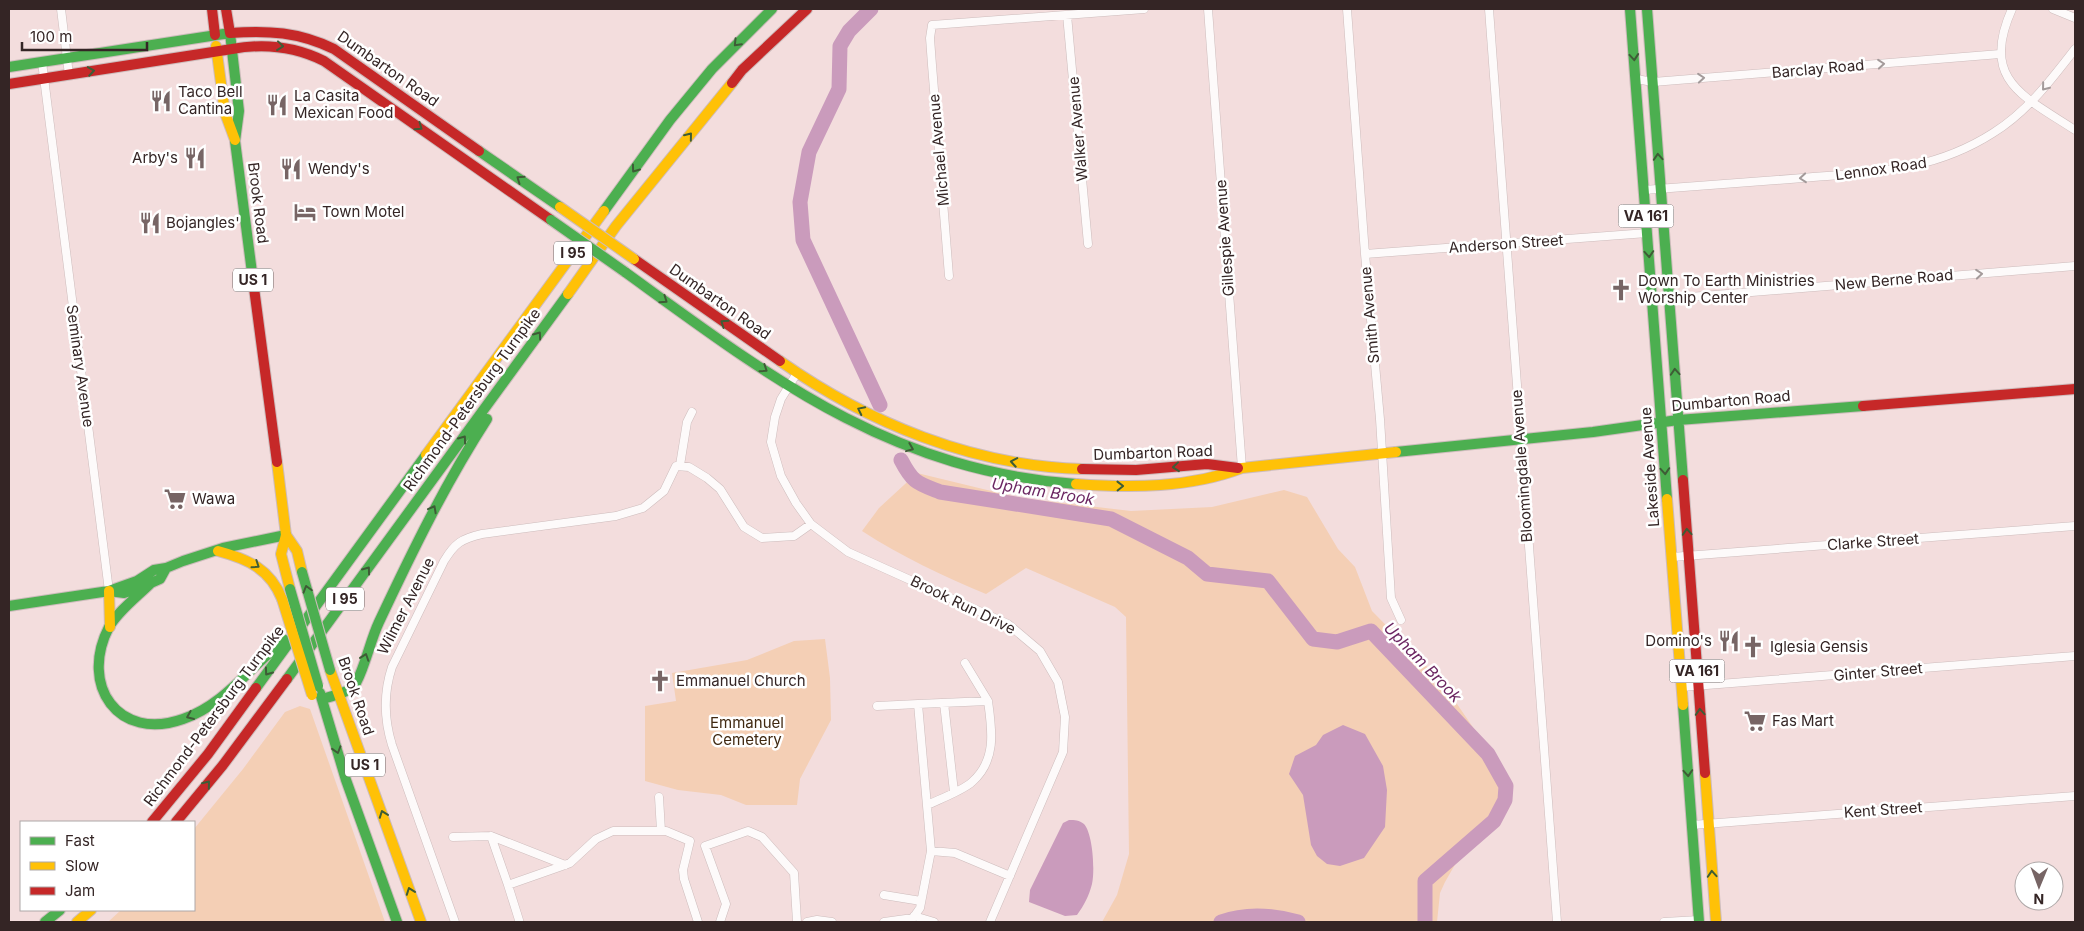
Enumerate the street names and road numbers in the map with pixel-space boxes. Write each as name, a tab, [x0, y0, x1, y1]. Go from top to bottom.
street label: Dumbarton Road	[334, 27, 443, 111]
street label: Barclay Road	[1771, 55, 1865, 82]
street label: Walker Avenue	[1063, 76, 1092, 182]
street label: Michael Avenue	[924, 93, 953, 207]
street label: Lennox Road	[1834, 153, 1928, 184]
street label: Brook Road	[244, 161, 273, 245]
street label: Gillespie Avenue	[1211, 179, 1238, 297]
road number: VA 161	[1618, 205, 1674, 228]
street label: Anderson Street	[1448, 230, 1564, 257]
road number: I 95	[554, 242, 592, 264]
street label: Dumbarton Road	[666, 260, 775, 344]
street label: New Berne Road	[1834, 265, 1954, 294]
street label: Smith Avenue	[1356, 266, 1383, 364]
road number: US 1	[233, 268, 273, 292]
street label: Seminary Avenue	[62, 303, 99, 428]
street label: Richmond-Petersburg Turnpike	[399, 304, 544, 495]
street label: Dumbarton Road	[1671, 386, 1791, 415]
street label: Bloomingdale Avenue	[1507, 389, 1536, 543]
street label: Lakeside Avenue	[1636, 407, 1663, 528]
street label: Dumbarton Road	[1093, 441, 1213, 464]
street label: Clarke Street	[1826, 529, 1920, 554]
street label: Wilmer Avenue	[373, 554, 438, 658]
street label: Brook Run Drive	[908, 571, 1019, 638]
road number: I 95	[326, 588, 364, 610]
street label: Richmond-Petersburg Turnpike	[139, 621, 288, 810]
street label: Brook Road	[334, 654, 379, 738]
street label: Ginter Street	[1833, 658, 1923, 685]
road number: VA 161	[1670, 659, 1724, 682]
road number: US 1	[345, 754, 385, 776]
street label: Kent Street	[1843, 797, 1923, 822]

